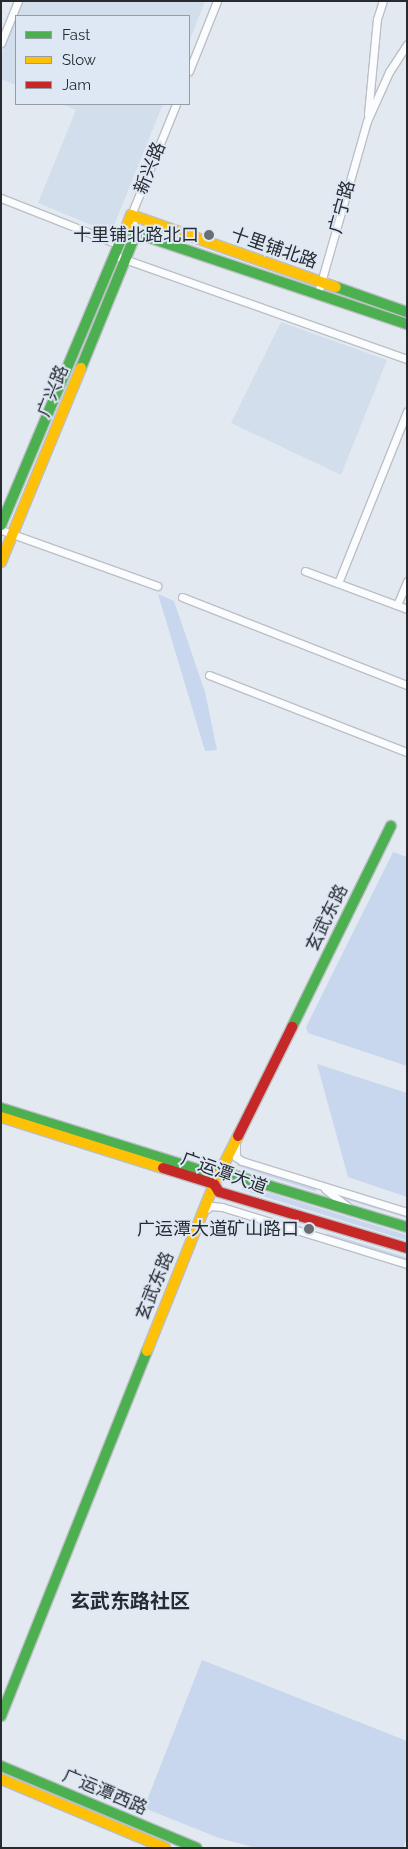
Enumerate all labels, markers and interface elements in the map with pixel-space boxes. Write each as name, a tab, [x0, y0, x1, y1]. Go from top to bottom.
legend	[15, 15, 190, 105]
text: Fast	[62, 26, 90, 44]
text: Slow	[62, 51, 96, 69]
text: Jam	[62, 76, 91, 94]
street label: 新兴路	[130, 139, 170, 197]
street label: 广宁路	[325, 178, 359, 236]
street label: 十里铺北路	[228, 223, 320, 273]
place label: 十里铺北路北口	[73, 224, 199, 246]
marker: 十里铺北路北口	[203, 229, 215, 241]
street label: 广兴路	[33, 362, 73, 420]
street label: 玄武东路	[302, 881, 352, 955]
street label: 广运潭大道	[178, 1147, 270, 1199]
place label: 广运潭大道矿山路口	[137, 1218, 299, 1240]
marker: 广运潭大道矿山路口	[303, 1223, 315, 1235]
street label: 玄武东路	[132, 1249, 178, 1323]
district label: 玄武东路社区	[70, 1589, 190, 1613]
street label: 广运潭西路	[59, 1764, 151, 1820]

